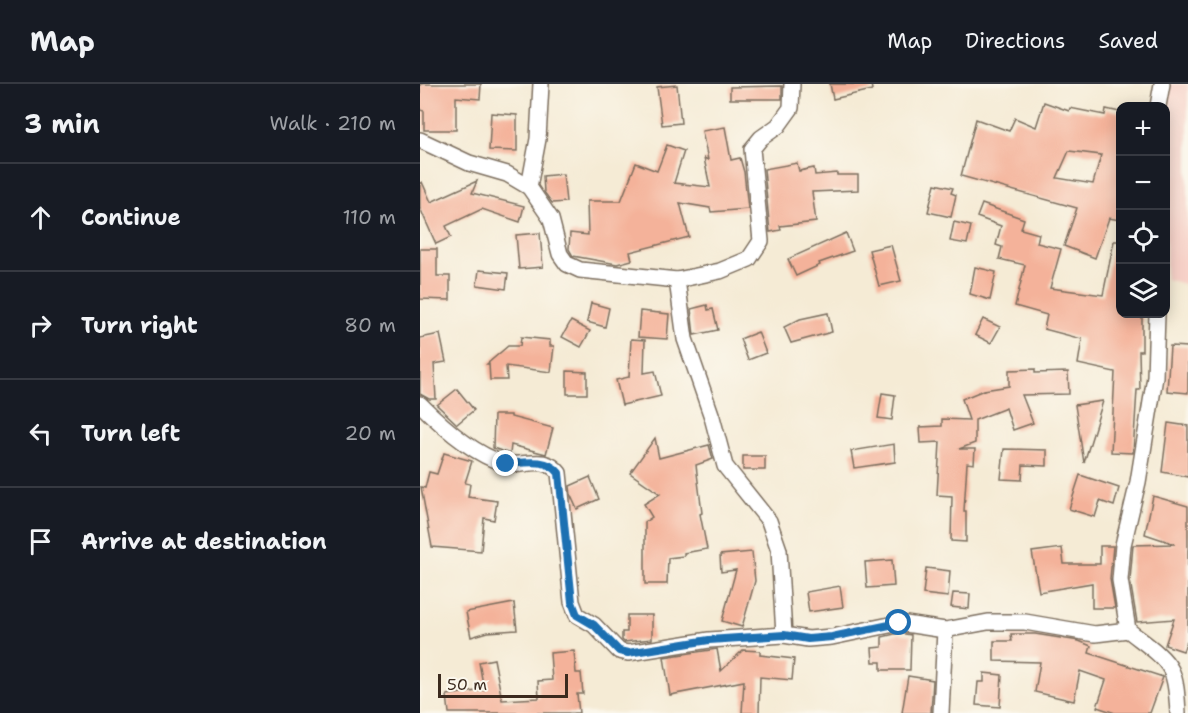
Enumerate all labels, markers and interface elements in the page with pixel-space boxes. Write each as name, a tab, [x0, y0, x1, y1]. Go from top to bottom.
text: Map	[30, 22, 95, 60]
text: Map	[887, 27, 932, 55]
text: Directions	[965, 27, 1065, 55]
text: Saved	[1098, 27, 1158, 55]
map controls	[1116, 102, 1170, 318]
button: +	[1116, 102, 1170, 156]
text: 3 min	[24, 106, 100, 141]
text: Walk · 210 m	[270, 110, 396, 136]
button: −	[1116, 156, 1170, 210]
icon: ahead	[24, 201, 57, 234]
text: Continue	[81, 203, 181, 232]
text: 110 m	[342, 204, 396, 230]
button: locate	[1116, 210, 1170, 264]
button: layers	[1116, 264, 1170, 318]
icon: right	[24, 309, 57, 342]
text: Turn right	[81, 311, 198, 340]
text: 80 m	[344, 312, 396, 338]
icon: left	[24, 417, 57, 450]
text: Turn left	[81, 419, 180, 448]
text: 20 m	[345, 420, 396, 446]
route end	[492, 450, 518, 476]
icon: arrive	[24, 525, 57, 558]
text: Arrive at destination	[81, 527, 327, 556]
route start	[885, 609, 911, 635]
scale bar	[438, 671, 568, 698]
text: 50 m	[447, 674, 487, 695]

